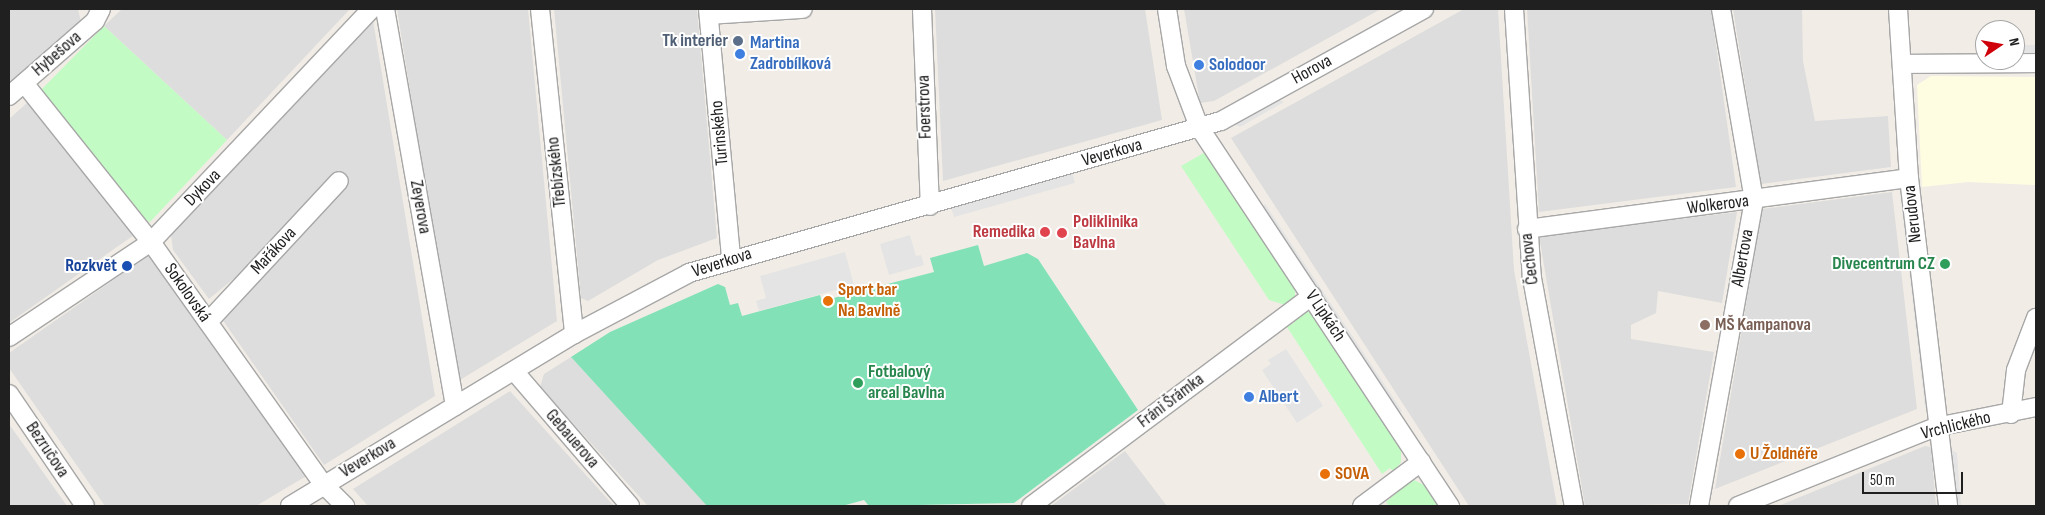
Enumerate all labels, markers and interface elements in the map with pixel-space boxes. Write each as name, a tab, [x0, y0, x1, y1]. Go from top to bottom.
north arrow	[1975, 20, 2025, 70]
street label: Hybešova	[28, 27, 86, 81]
place label: Tk interier	[662, 30, 728, 52]
place label: Martina Zadrobílková	[750, 33, 831, 76]
marker: Tk interier	[732, 35, 744, 47]
text: N	[2005, 37, 2023, 47]
marker: Martina Zadrobílková	[734, 48, 746, 60]
street label: Horova	[1288, 50, 1336, 90]
place label: Solodoor	[1209, 54, 1266, 76]
marker: Solodoor	[1193, 59, 1205, 71]
street label: Foerstrova	[913, 75, 937, 139]
street label: Turinského	[706, 100, 734, 166]
street label: Veverkova	[1080, 134, 1144, 172]
street label: Třebízského	[543, 136, 571, 208]
street label: Dykova	[180, 165, 226, 211]
street label: Zeyerova	[405, 178, 435, 236]
street label: Nerudova	[1899, 184, 1927, 244]
street label: Wolkerova	[1686, 191, 1750, 219]
place label: Poliklinika Bavlna	[1073, 212, 1138, 254]
place label: Remedika	[973, 221, 1035, 243]
street label: Mařákova	[247, 223, 301, 279]
marker: Remedika	[1039, 226, 1051, 238]
marker: Poliklinika Bavlna	[1055, 226, 1069, 240]
street label: Albertova	[1727, 228, 1759, 288]
street label: Čechova	[1516, 232, 1544, 286]
street label: Veverkova	[689, 243, 755, 283]
place label: Divecentrum CZ	[1832, 253, 1935, 275]
place label: Rozkvět	[65, 255, 117, 277]
marker: Divecentrum CZ	[1939, 258, 1951, 270]
street label: Sokolovská	[159, 259, 215, 327]
marker: Rozkvět	[121, 260, 133, 272]
place label: Sport bar Na Bavlně	[838, 280, 901, 322]
street label: V Lipkách	[1300, 286, 1350, 346]
marker: Sport bar Na Bavlně	[822, 295, 834, 307]
place label: MŠ Kampanova	[1715, 314, 1811, 336]
marker: MŠ Kampanova	[1699, 319, 1711, 331]
place label: Fotbalový areal Bavlna	[868, 362, 945, 404]
street label: Fráni Šrámka	[1134, 369, 1208, 433]
marker: Fotbalový areal Bavlna	[852, 377, 864, 389]
place label: Albert	[1259, 386, 1299, 408]
marker: Albert	[1243, 391, 1255, 403]
street label: Gebauerova	[540, 405, 604, 473]
street label: Vrchlického	[1919, 407, 1993, 445]
street label: Bezručova	[21, 418, 73, 482]
street label: Veverkova	[336, 433, 400, 483]
place label: U Žoldnéře	[1750, 443, 1818, 465]
marker: U Žoldnéře	[1734, 448, 1746, 460]
scale bar	[1865, 462, 1966, 494]
place label: SOVA	[1335, 463, 1369, 485]
marker: SOVA	[1319, 468, 1331, 480]
text: 50 m	[1870, 471, 1895, 490]

